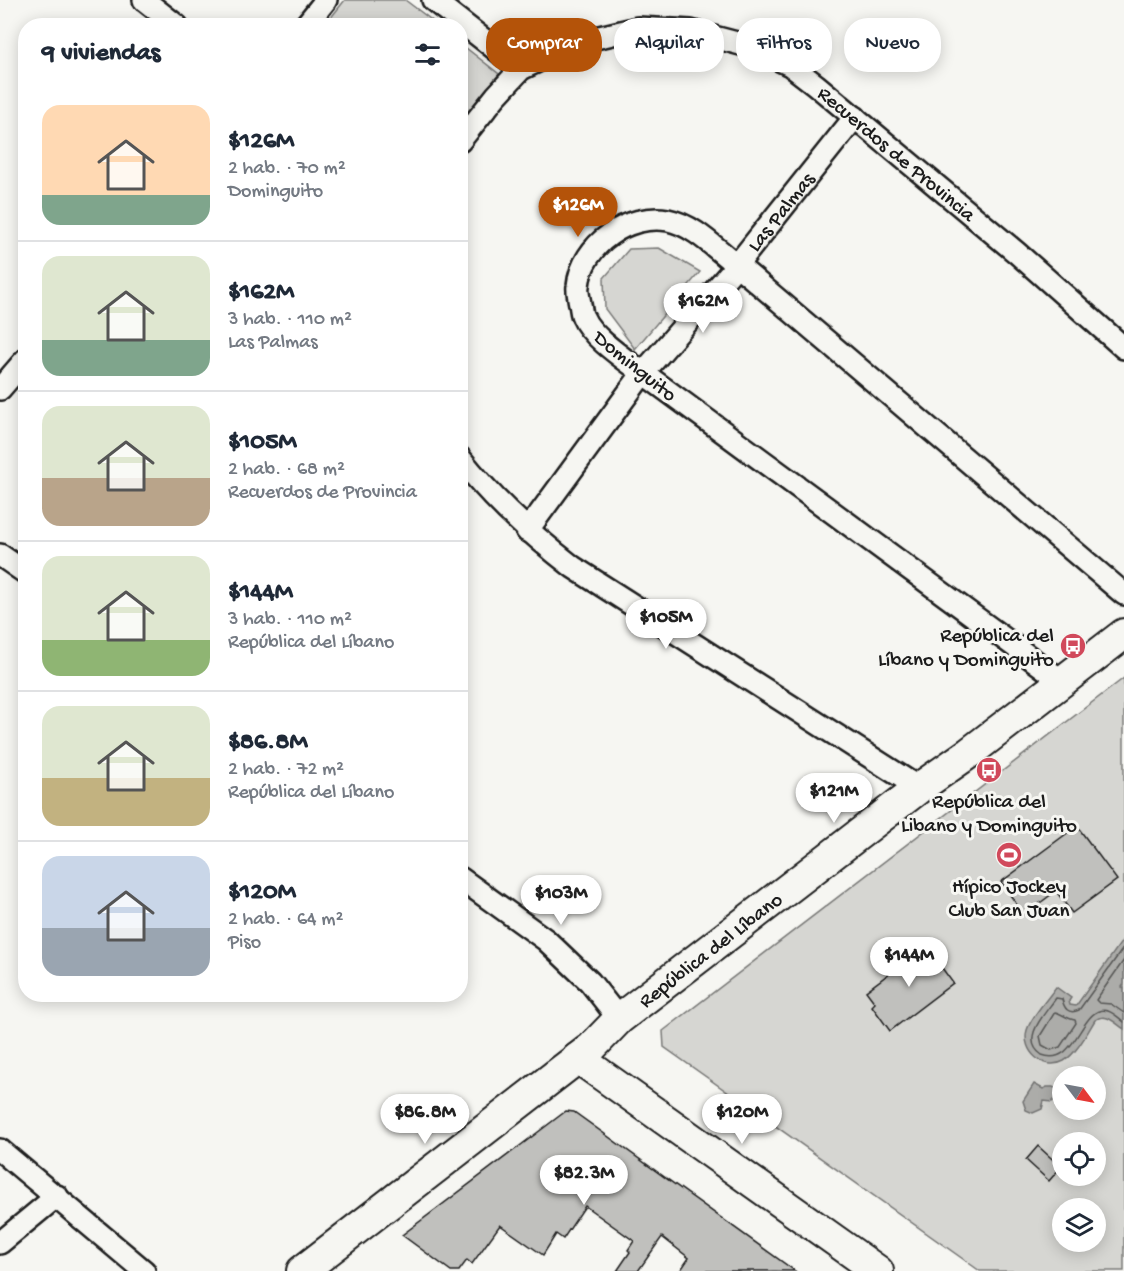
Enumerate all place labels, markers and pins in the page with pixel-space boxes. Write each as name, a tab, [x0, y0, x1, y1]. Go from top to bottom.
pin: $126M	[536, 187, 620, 238]
pin: $162M	[661, 283, 745, 334]
pin: $105M	[624, 599, 708, 650]
place label: República del Líbano y Dominguito	[878, 625, 1054, 674]
bus stop icon: República del Líbano y Dominguito	[1058, 631, 1088, 661]
bus stop icon: República del Libano y Dominguito	[974, 755, 1004, 785]
pin: $121M	[792, 773, 876, 824]
place label: República del Libano y Dominguito	[901, 791, 1077, 840]
sports icon: Hípico Jockey Club San Juan	[994, 840, 1024, 870]
pin: $103M	[519, 875, 603, 926]
place label: Hípico Jockey Club San Juan	[949, 876, 1069, 925]
pin: $144M	[867, 937, 951, 988]
pin: $86.8M	[376, 1094, 474, 1145]
pin: $120M	[700, 1094, 784, 1145]
pin: $82.3M	[535, 1155, 633, 1206]

